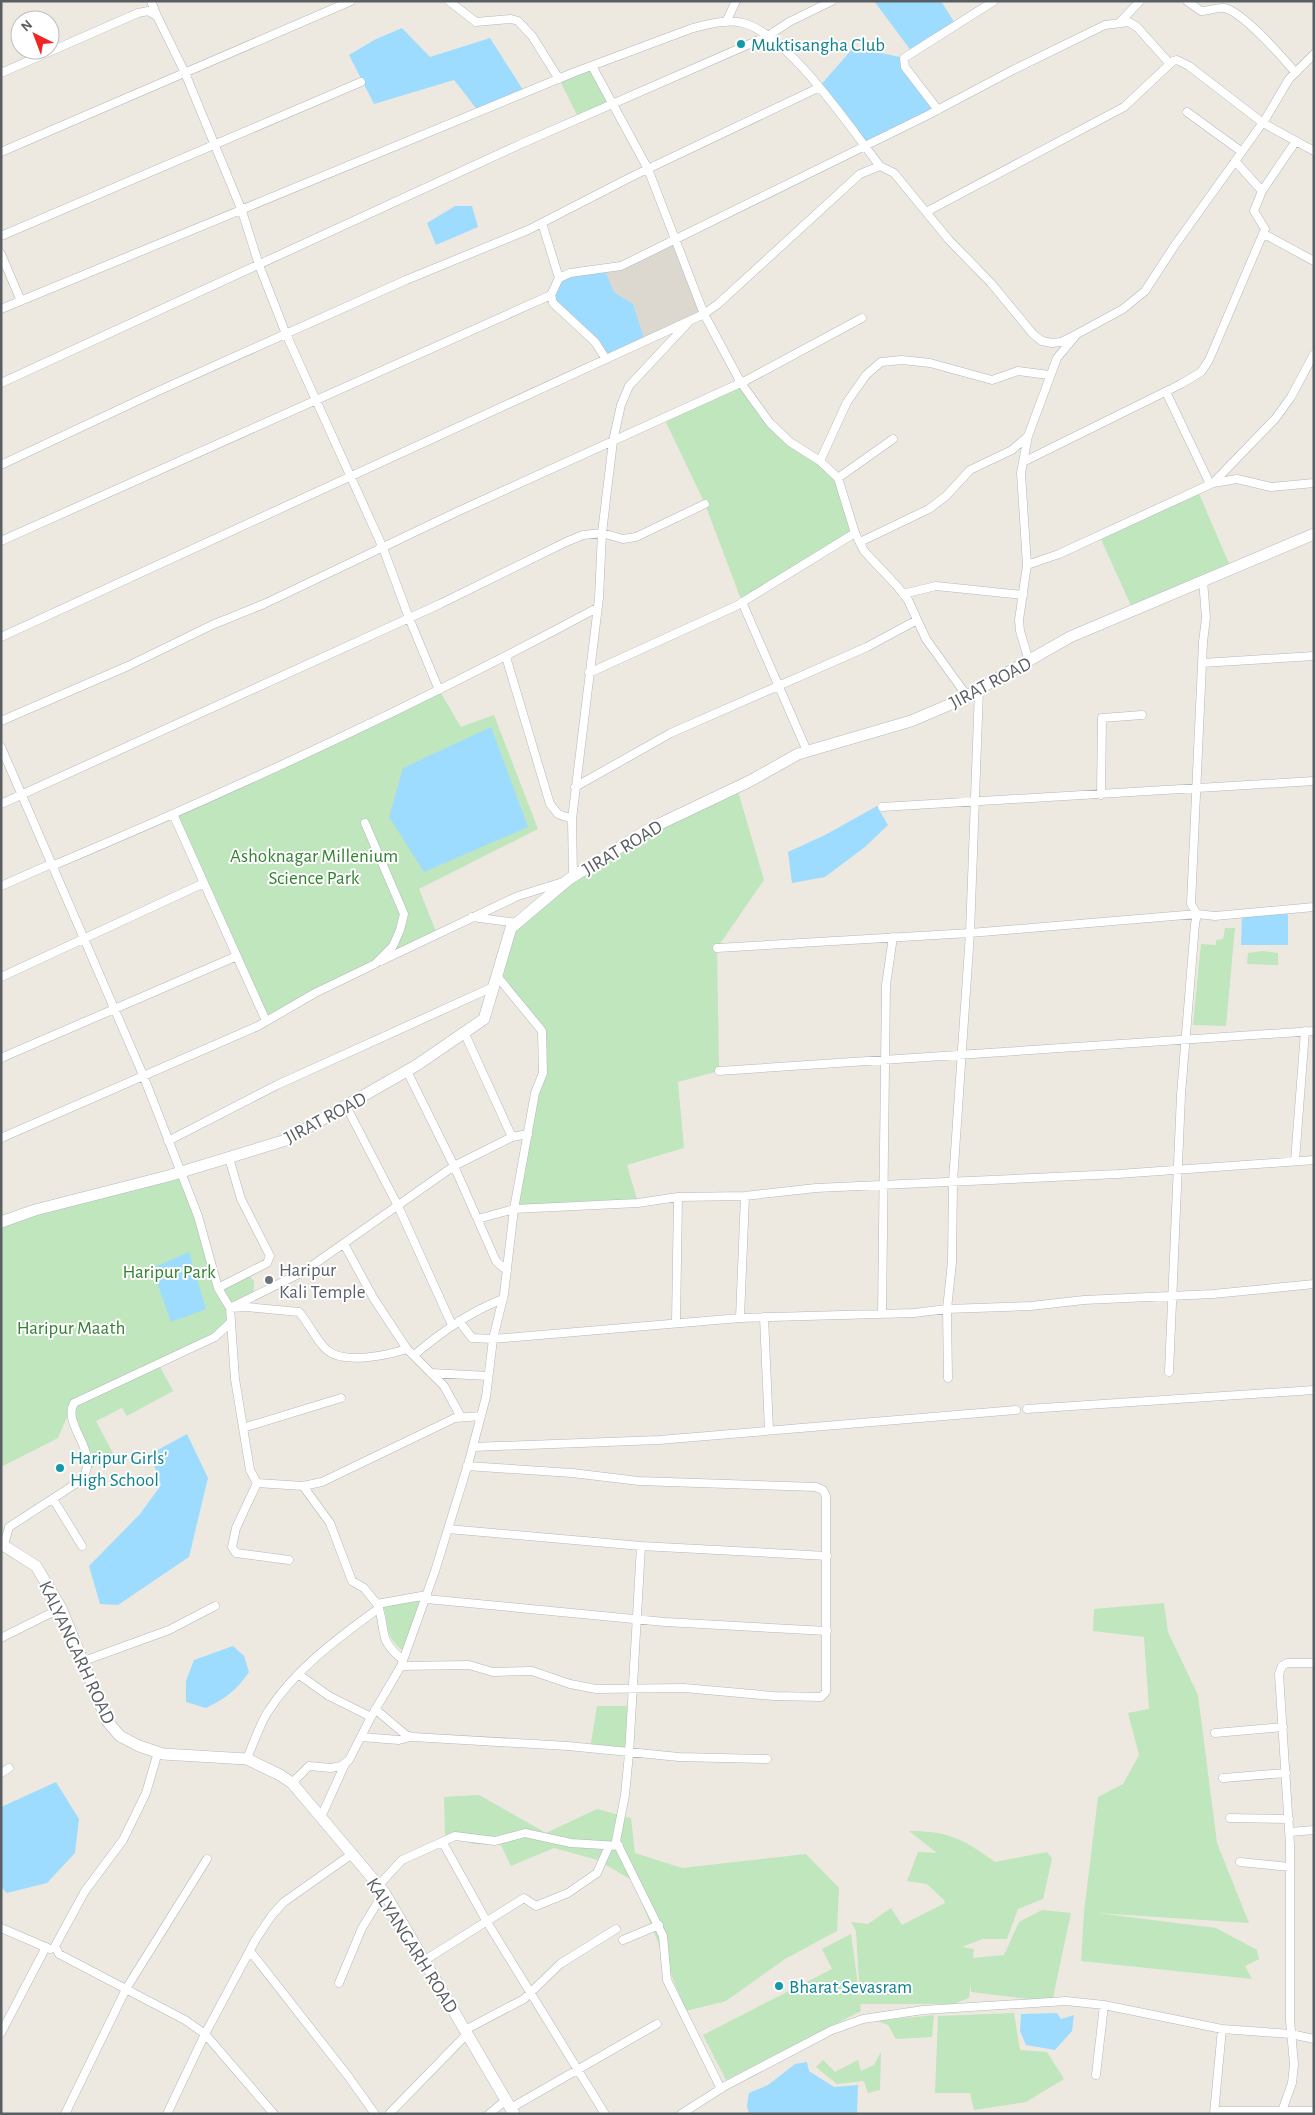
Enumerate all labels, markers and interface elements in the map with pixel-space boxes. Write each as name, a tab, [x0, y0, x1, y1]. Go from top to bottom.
north arrow	[10, 10, 60, 60]
text: N	[19, 18, 35, 35]
place label: Muktisangha Club	[751, 36, 885, 55]
marker: Muktisangha Club	[735, 38, 747, 50]
street label: JIRAT ROAD	[947, 654, 1035, 713]
street label: JIRAT ROAD	[580, 817, 666, 879]
park label: Ashoknagar Millenium Science Park	[230, 847, 398, 888]
street label: JIRAT ROAD	[282, 1089, 370, 1148]
place label: Haripur Kali Temple	[279, 1261, 366, 1302]
park label: Haripur Park	[122, 1263, 216, 1282]
marker: Haripur Kali Temple	[263, 1274, 275, 1286]
park label: Haripur Maath	[17, 1319, 125, 1338]
place label: Haripur Girls' High School	[70, 1449, 167, 1490]
marker: Haripur Girls' High School	[54, 1462, 66, 1474]
street label: KALYANGARH ROAD	[35, 1578, 118, 1727]
street label: KALYANGARH ROAD	[362, 1875, 461, 2017]
place label: Bharat Sevasram	[789, 1978, 912, 1997]
marker: Bharat Sevasram	[773, 1980, 785, 1992]

